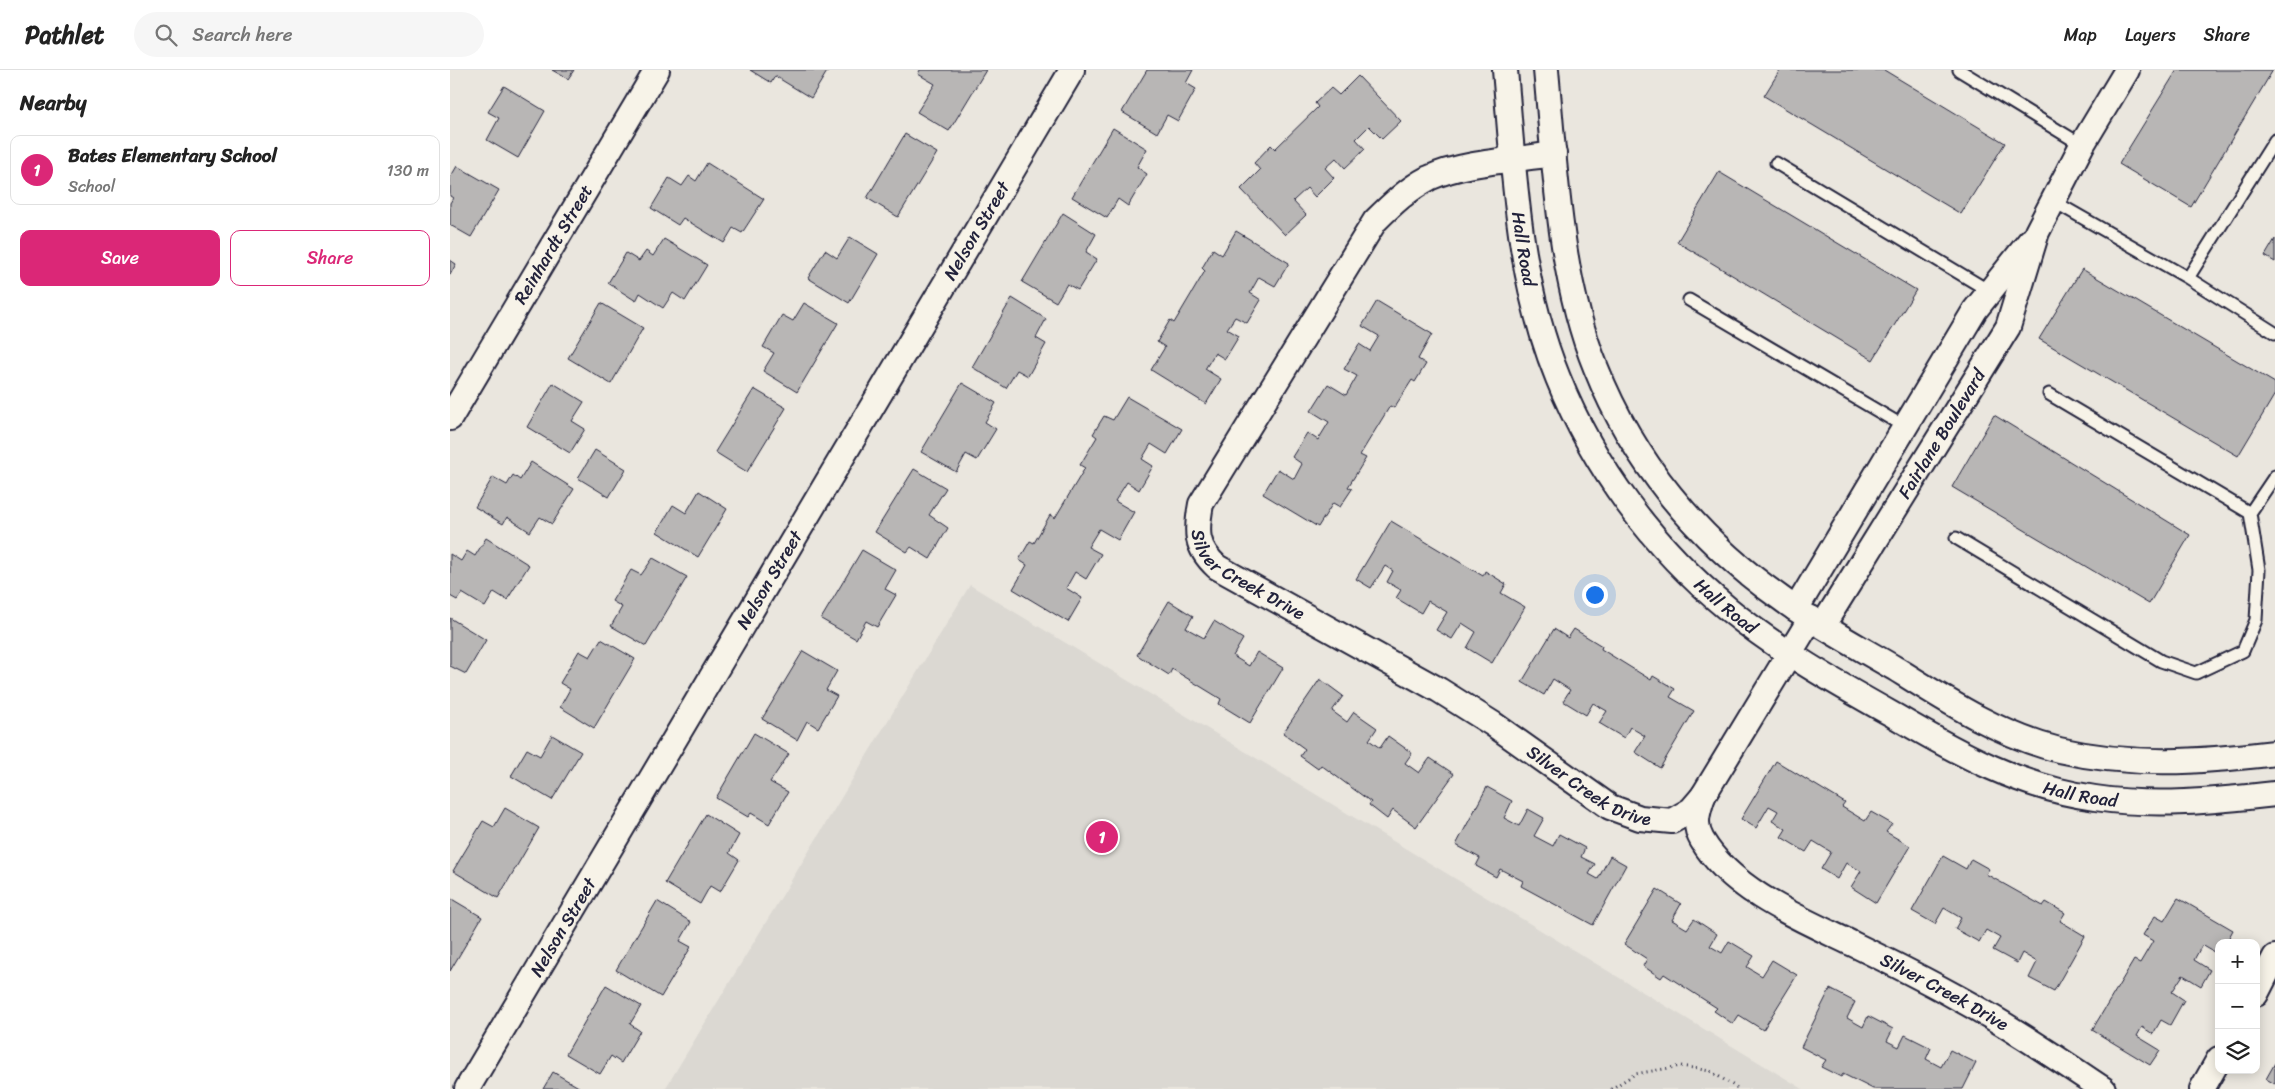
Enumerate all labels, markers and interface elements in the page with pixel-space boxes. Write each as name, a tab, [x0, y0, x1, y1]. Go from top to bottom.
search box	[134, 12, 484, 57]
text: Pathlet	[25, 14, 104, 56]
text: Search here	[192, 18, 292, 51]
text: Map	[2064, 19, 2097, 51]
text: Layers	[2125, 19, 2176, 51]
text: Share	[2204, 19, 2250, 51]
icon: search	[152, 21, 180, 49]
text: Nearby	[20, 84, 86, 122]
text: Bates Elementary School	[68, 139, 277, 172]
text: 1	[34, 156, 40, 185]
text: 130 m	[387, 156, 429, 185]
text: School	[68, 172, 115, 201]
street label: Nelson Street	[935, 175, 1019, 287]
street label: Reinhardt Street	[505, 178, 602, 311]
street label: Hall Road	[1502, 210, 1546, 291]
button: Save	[20, 230, 220, 286]
button: Share	[230, 230, 430, 286]
street label: Fairlane Boulevard	[1889, 361, 1995, 505]
street label: Nelson Street	[727, 524, 812, 636]
street label: Silver Creek Drive	[1182, 528, 1311, 629]
street label: Hall Road	[1686, 570, 1766, 644]
your location	[1582, 582, 1608, 608]
street label: Silver Creek Drive	[1520, 736, 1652, 835]
street label: Hall Road	[2039, 771, 2121, 817]
pin: 1	[1086, 818, 1118, 856]
street label: Nelson Street	[521, 871, 605, 983]
map controls	[2215, 939, 2260, 1074]
button: +	[2215, 939, 2260, 984]
street label: Silver Creek Drive	[1875, 944, 2015, 1040]
button: −	[2215, 984, 2260, 1029]
button: layers	[2215, 1029, 2260, 1074]

